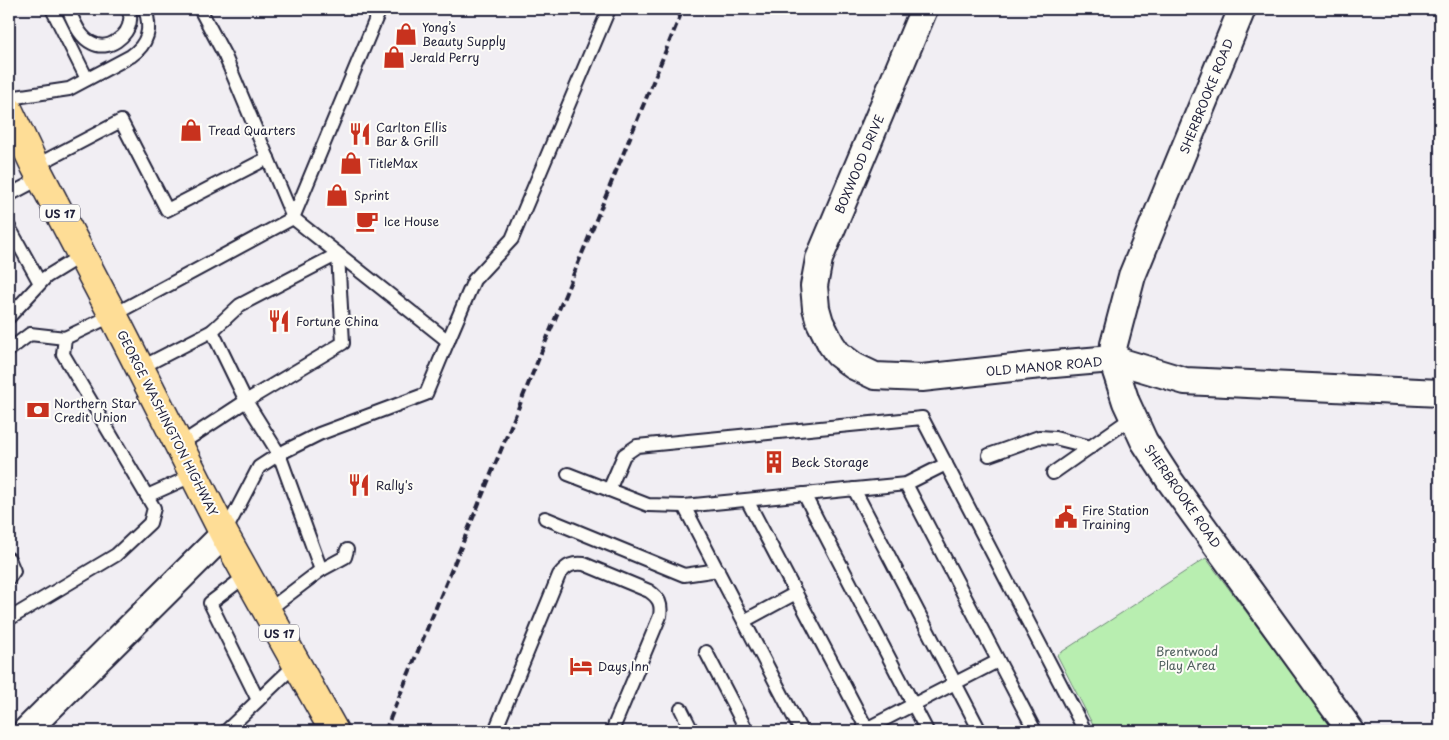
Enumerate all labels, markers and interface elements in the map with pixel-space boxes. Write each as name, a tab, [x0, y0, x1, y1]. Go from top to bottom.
place label: Yong’s Beauty Supply	[422, 18, 506, 50]
shop icon: Yong’s Beauty Supply	[393, 21, 419, 47]
street label: SHERBROOKE ROAD	[1175, 36, 1237, 156]
shop icon: Jerald Perry	[381, 44, 407, 70]
place label: Jerald Perry	[410, 48, 479, 66]
street label: BOXWOOD DRIVE	[830, 112, 888, 216]
shop icon: Tread Quarters	[178, 117, 204, 143]
place label: Carlton Ellis Bar & Grill	[376, 118, 447, 150]
place label: Tread Quarters	[208, 121, 296, 139]
restaurant icon: Carlton Ellis Bar & Grill	[347, 121, 373, 147]
shop icon: TitleMax	[338, 150, 364, 176]
place label: TitleMax	[368, 154, 418, 172]
shop icon: Sprint	[324, 182, 350, 208]
place label: Sprint	[354, 186, 389, 204]
road number: US 17	[40, 204, 80, 222]
cafe icon: Ice House	[354, 208, 380, 234]
place label: Ice House	[384, 212, 440, 230]
restaurant icon: Fortune China	[266, 308, 292, 334]
place label: Fortune China	[296, 312, 379, 330]
street label: GEORGE WASHINGTON HIGHWAY	[113, 327, 223, 519]
street label: OLD MANOR ROAD	[985, 352, 1103, 380]
place label: Northern Star Credit Union	[54, 394, 137, 426]
bank icon: Northern Star Credit Union	[25, 397, 51, 423]
street label: SHERBROOKE ROAD	[1140, 441, 1226, 551]
building icon: Beck Storage	[761, 449, 787, 475]
place label: Beck Storage	[791, 453, 869, 471]
restaurant icon: Rally's	[346, 472, 372, 498]
place label: Rally's	[376, 476, 413, 494]
place label: Fire Station Training	[1082, 501, 1149, 533]
public building icon: Fire Station Training	[1053, 504, 1079, 530]
road number: US 17	[259, 624, 299, 641]
park label: Brentwood Play Area	[1156, 642, 1218, 674]
hotel icon: Days Inn	[568, 653, 594, 679]
place label: Days Inn	[598, 657, 649, 675]

